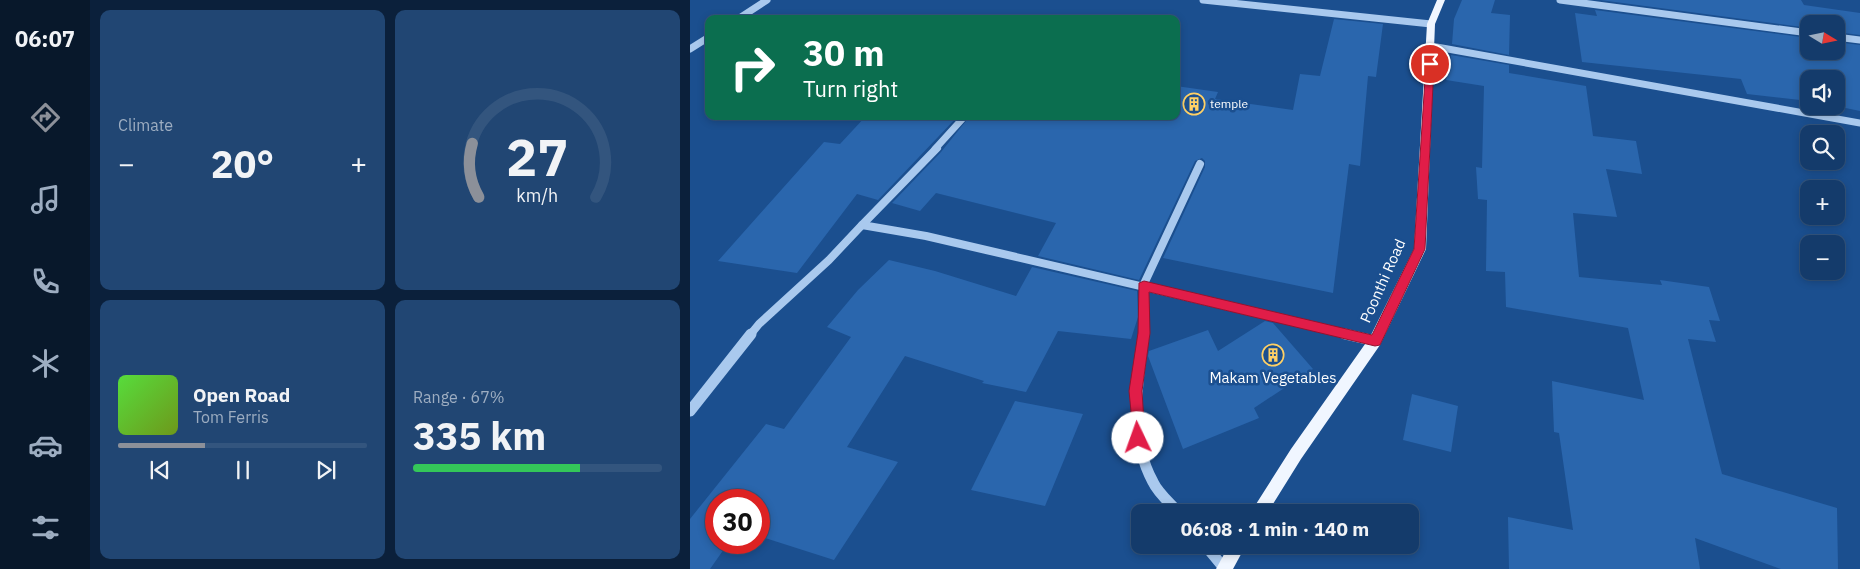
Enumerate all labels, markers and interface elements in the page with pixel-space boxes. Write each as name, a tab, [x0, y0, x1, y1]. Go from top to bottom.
north arrow	[1800, 15, 1845, 60]
map controls	[1800, 15, 1845, 280]
text: 06:07	[15, 24, 75, 53]
text: 30 m	[803, 30, 885, 76]
icon: right	[720, 35, 785, 100]
pin	[1409, 43, 1451, 85]
icon: arrive	[1416, 50, 1444, 78]
button: sound	[1800, 70, 1845, 115]
text: Turn right	[803, 74, 898, 103]
building icon: temple	[1182, 92, 1206, 116]
place label: temple	[1210, 96, 1248, 111]
icon: directions	[28, 100, 63, 135]
text: Climate	[118, 115, 173, 135]
text: 27	[506, 123, 569, 190]
button: search	[1800, 125, 1845, 170]
text: 20°	[211, 139, 274, 188]
text: −	[118, 145, 135, 182]
text: +	[350, 145, 367, 182]
button: +	[1800, 180, 1845, 225]
icon: music	[28, 182, 63, 217]
text: km/h	[517, 184, 559, 207]
button: −	[1800, 235, 1845, 280]
street label: Poonthi Road	[1356, 236, 1409, 326]
icon: phone	[28, 264, 63, 299]
building icon: Makam Vegetables	[1261, 343, 1285, 367]
icon: climate	[28, 346, 63, 381]
place label: Makam Vegetables	[1209, 368, 1337, 387]
text: Open Road	[193, 383, 290, 407]
text: Range · 67%	[413, 387, 505, 407]
text: Tom Ferris	[193, 407, 269, 427]
text: 335 km	[413, 411, 546, 460]
position arrow	[1111, 411, 1163, 463]
icon: car	[28, 428, 63, 463]
icon: previous	[146, 456, 174, 484]
icon: pause	[229, 456, 257, 484]
icon: next	[312, 456, 340, 484]
speed limit sign: 30	[705, 489, 770, 554]
icon: filters	[28, 510, 63, 545]
text: 06:08 · 1 min · 140 m	[1181, 517, 1369, 541]

